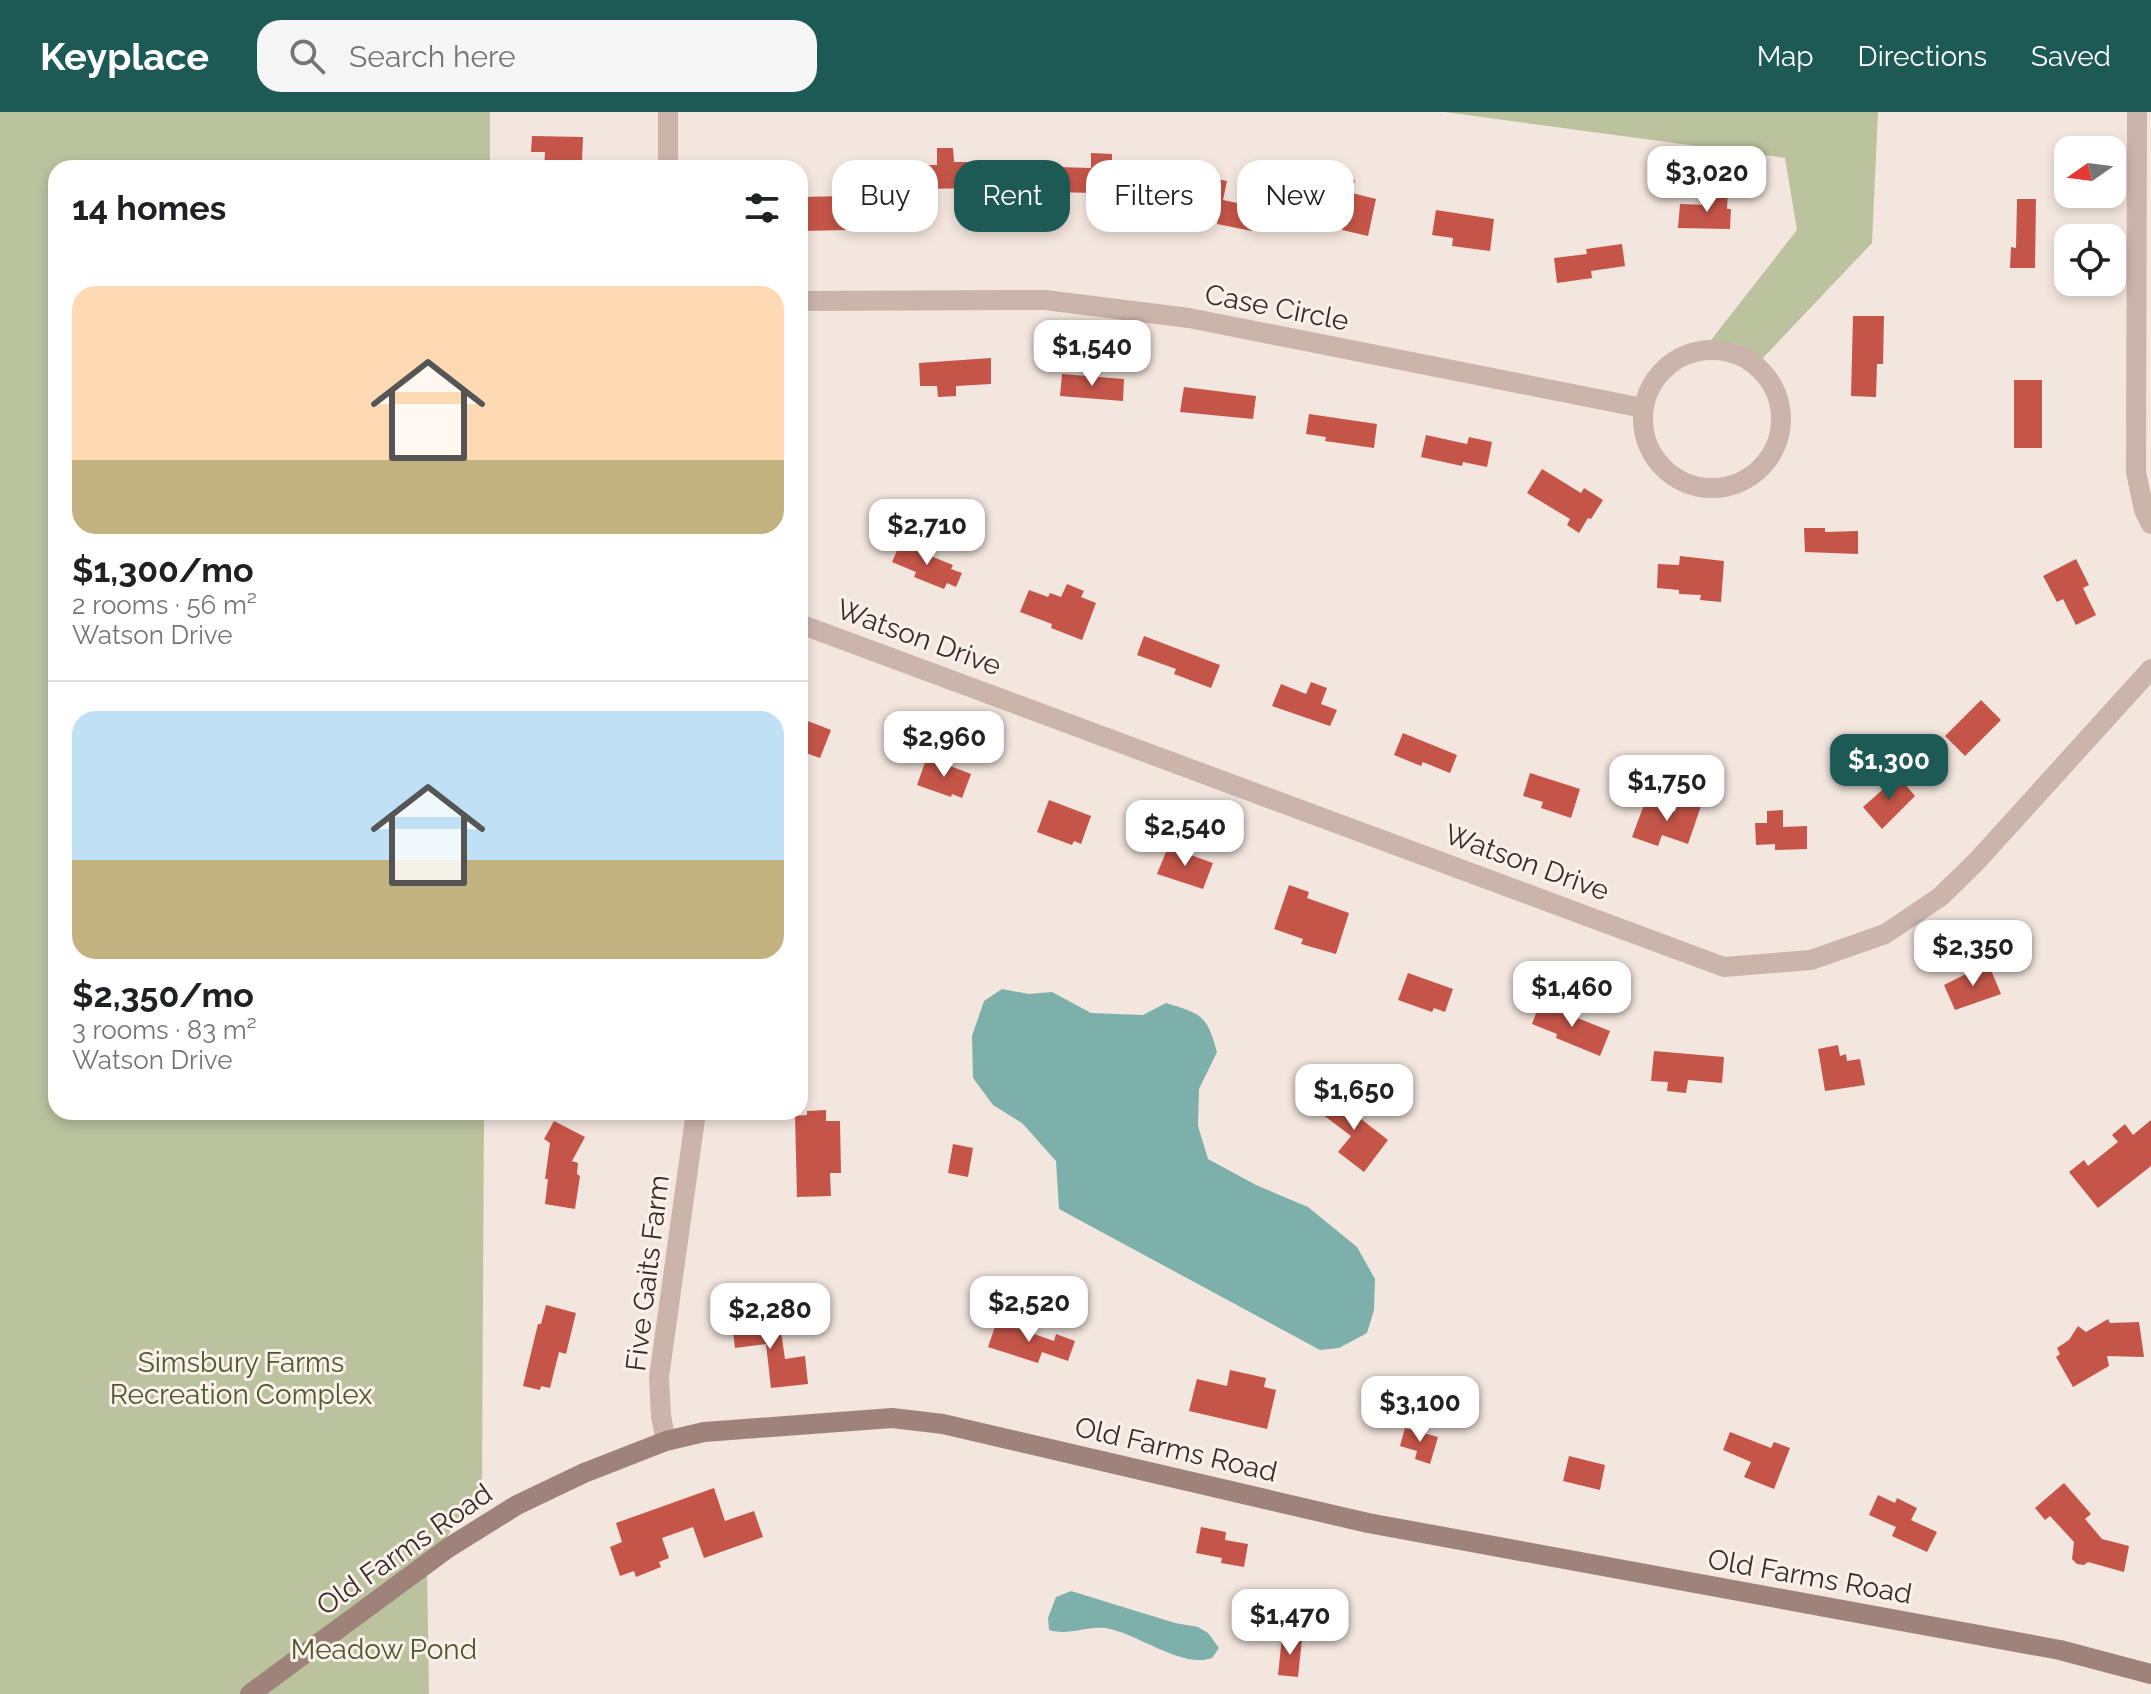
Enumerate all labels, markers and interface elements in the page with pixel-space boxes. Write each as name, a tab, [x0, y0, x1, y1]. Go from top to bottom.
search box	[257, 20, 817, 92]
text: Keyplace	[40, 34, 209, 79]
icon: search	[285, 34, 329, 78]
text: Search here	[349, 39, 516, 74]
text: Map	[1757, 40, 1814, 73]
text: Directions	[1858, 40, 1987, 73]
text: Saved	[2031, 40, 2111, 73]
north arrow	[2054, 136, 2126, 208]
map controls	[2054, 136, 2126, 296]
pin: $3,020	[1642, 146, 1772, 214]
text: $3,020	[1665, 157, 1749, 187]
chip: Buy	[832, 160, 938, 232]
chip: Rent	[954, 160, 1070, 232]
chip: Filters	[1086, 160, 1221, 232]
chip: New	[1237, 160, 1354, 232]
icon: filters	[740, 186, 784, 230]
text: 14 homes	[72, 188, 226, 228]
button: locate	[2054, 224, 2126, 296]
street label: Case Circle	[1202, 277, 1352, 338]
pin: $1,540	[1027, 320, 1157, 388]
text: $1,540	[1052, 331, 1132, 361]
icon: home	[356, 338, 500, 482]
pin: $2,710	[862, 499, 992, 567]
text: $2,710	[887, 510, 967, 540]
text: $1,300/mo	[72, 550, 254, 590]
text: 2 rooms · 56 m²	[72, 590, 257, 620]
street label: Watson Drive	[832, 592, 1006, 683]
text: Watson Drive	[72, 620, 232, 650]
pin: $2,960	[879, 711, 1009, 779]
text: $2,960	[902, 722, 986, 752]
pin: $1,300	[1824, 734, 1954, 802]
text: $1,300	[1848, 745, 1930, 775]
pin: $1,750	[1602, 755, 1732, 823]
icon: home	[356, 763, 500, 907]
text: $1,750	[1627, 766, 1707, 796]
pin: $2,540	[1120, 800, 1250, 868]
text: $2,540	[1144, 811, 1226, 841]
street label: Watson Drive	[1440, 817, 1614, 908]
pin: $2,350	[1908, 920, 2038, 988]
text: $2,350	[1932, 931, 2014, 961]
pin: $1,460	[1507, 961, 1637, 1029]
text: $1,460	[1531, 972, 1613, 1002]
text: $2,350/mo	[72, 975, 254, 1015]
text: 3 rooms · 83 m²	[72, 1015, 257, 1045]
text: Watson Drive	[72, 1045, 232, 1075]
pin: $1,650	[1289, 1064, 1419, 1132]
text: $1,650	[1313, 1075, 1395, 1105]
street label: Five Gaits Farm	[619, 1173, 676, 1373]
pin: $2,520	[964, 1276, 1094, 1344]
pin: $2,280	[705, 1283, 835, 1351]
text: $2,520	[988, 1287, 1070, 1317]
text: $2,280	[728, 1294, 812, 1324]
park label: Simsbury Farms Recreation Complex	[110, 1346, 372, 1411]
pin: $3,100	[1355, 1376, 1485, 1444]
text: $3,100	[1379, 1387, 1461, 1417]
street label: Old Farms Road	[1072, 1410, 1280, 1489]
street label: Old Farms Road	[310, 1477, 498, 1622]
street label: Old Farms Road	[1705, 1542, 1914, 1611]
pin: $1,470	[1225, 1589, 1355, 1657]
text: $1,470	[1250, 1600, 1330, 1630]
park label: Meadow Pond	[291, 1633, 477, 1666]

